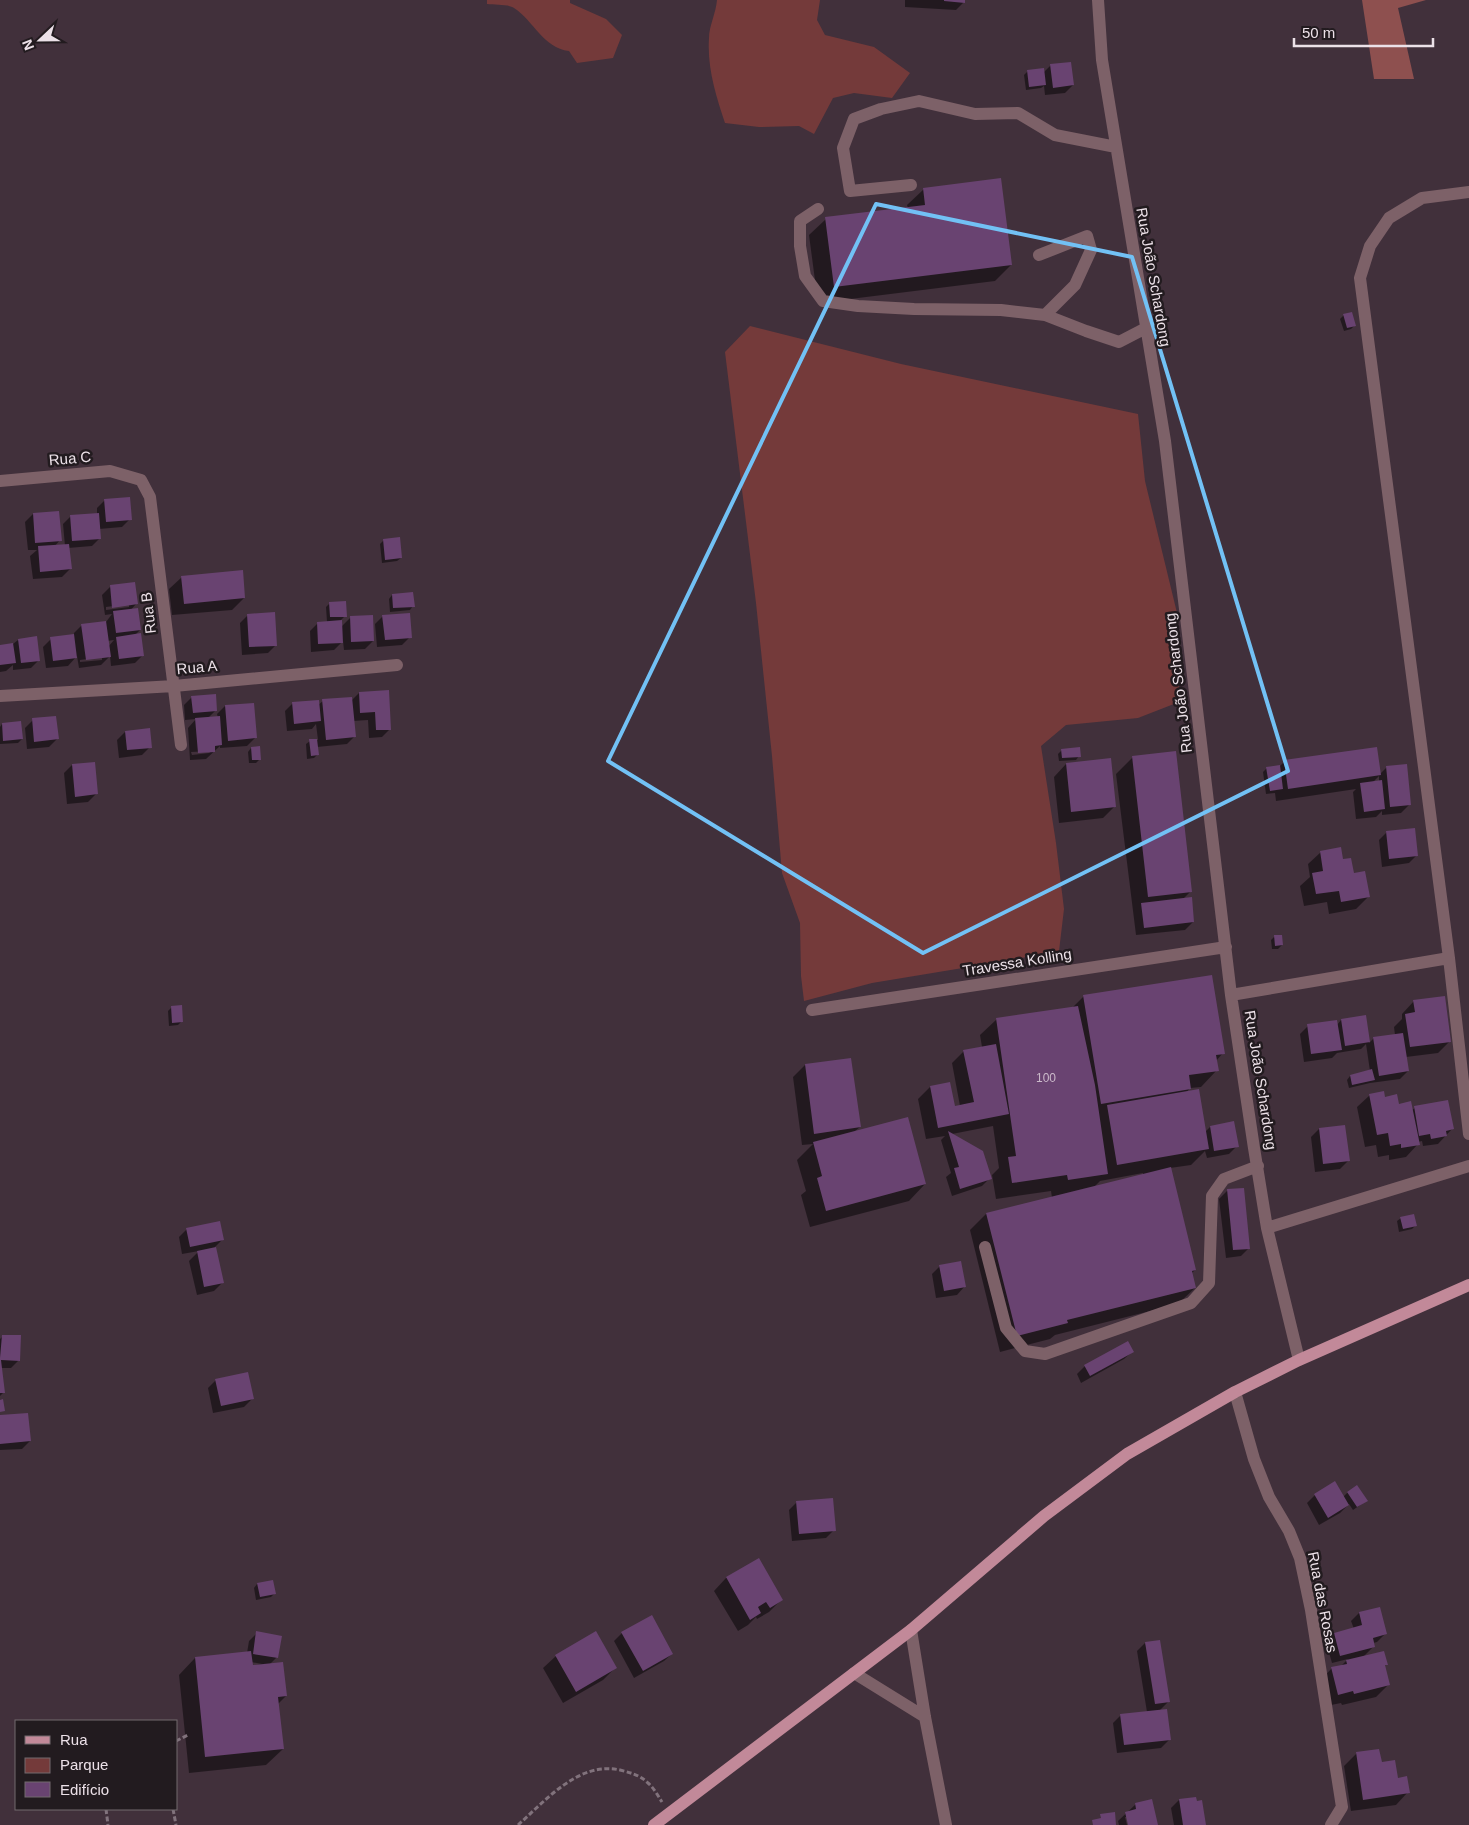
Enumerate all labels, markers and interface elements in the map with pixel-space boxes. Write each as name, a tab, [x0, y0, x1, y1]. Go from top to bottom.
north arrow	[15, 15, 65, 65]
scale bar	[1294, 15, 1433, 47]
text: 50 m	[1302, 24, 1335, 41]
text: N	[19, 37, 37, 53]
street label: Rua João Schardong	[1133, 206, 1175, 348]
street label: Rua C	[48, 448, 92, 468]
street label: Rua B	[137, 591, 159, 635]
street label: Rua João Schardong	[1161, 612, 1195, 754]
street label: Rua A	[176, 657, 218, 677]
street label: Travessa Kolling	[961, 945, 1073, 979]
street label: Rua João Schardong	[1242, 1009, 1280, 1151]
house number: 100	[1036, 1071, 1056, 1085]
street label: Rua das Rosas	[1305, 1550, 1341, 1654]
legend	[15, 1720, 178, 1810]
text: Rua	[60, 1731, 88, 1748]
text: Parque	[60, 1756, 108, 1773]
text: Edifício	[60, 1781, 109, 1798]

